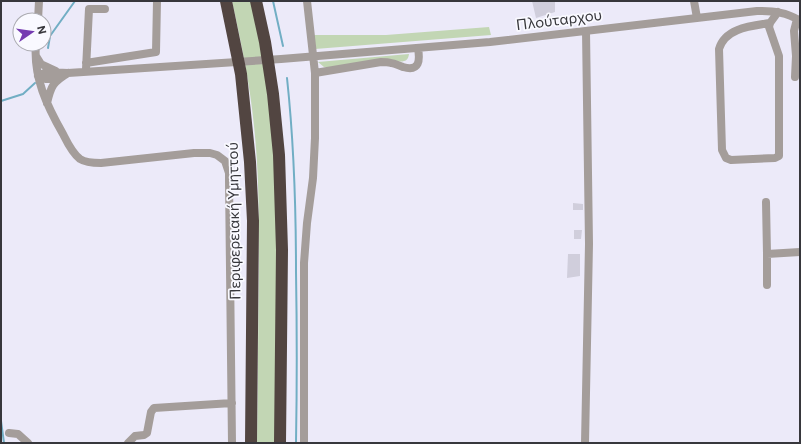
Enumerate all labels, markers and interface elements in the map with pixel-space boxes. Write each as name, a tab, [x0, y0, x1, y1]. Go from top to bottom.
street label: Πλούταρχου	[515, 5, 603, 33]
north arrow	[12, 12, 52, 52]
text: N	[35, 24, 49, 35]
street label: Περιφερειακή Υμηττού	[223, 142, 243, 300]

